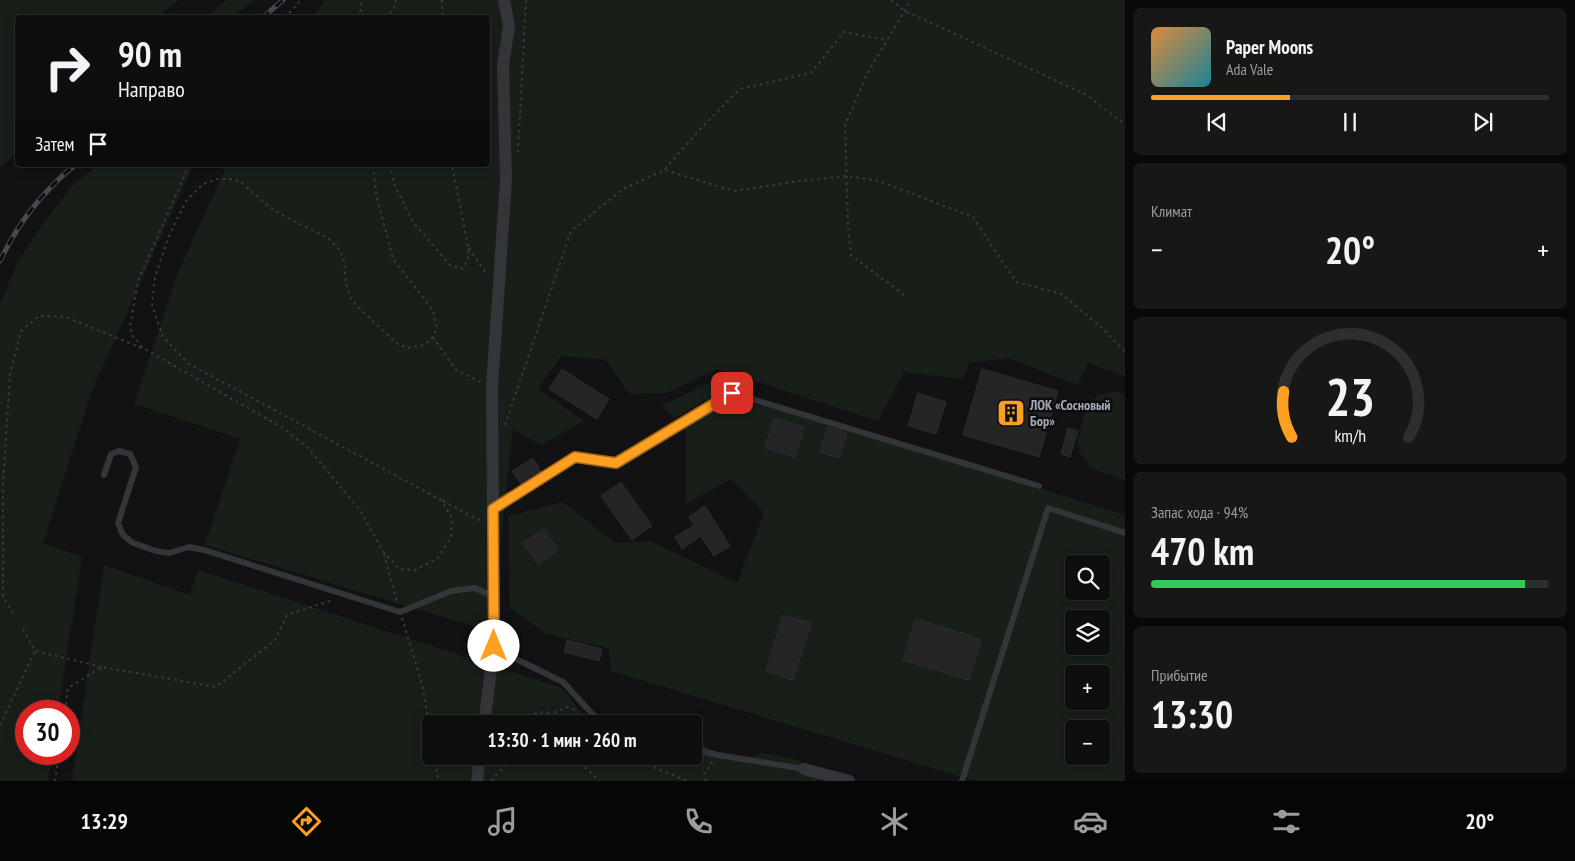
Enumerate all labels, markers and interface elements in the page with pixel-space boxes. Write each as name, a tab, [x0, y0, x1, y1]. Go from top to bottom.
text: 90 m	[118, 31, 182, 77]
icon: right	[35, 35, 100, 100]
text: Paper Moons	[1226, 35, 1313, 59]
text: Ada Vale	[1226, 59, 1273, 79]
text: Направо	[118, 75, 185, 103]
icon: previous	[1203, 108, 1231, 136]
icon: pause	[1336, 108, 1364, 136]
icon: next	[1469, 108, 1497, 136]
icon: arrive	[84, 130, 112, 158]
text: Затем	[35, 132, 74, 156]
text: Климат	[1151, 201, 1192, 221]
text: 20°	[1325, 225, 1375, 274]
text: −	[1151, 231, 1163, 268]
text: +	[1537, 231, 1549, 268]
text: 23	[1325, 363, 1375, 430]
pin	[711, 372, 753, 414]
icon: arrive	[718, 379, 746, 407]
place label: ЛОК «Сосновый Бор»	[1029, 396, 1111, 430]
building icon: ЛОК «Сосновый Бор»	[996, 398, 1026, 428]
text: km/h	[1334, 424, 1366, 447]
text: Запас хода · 94%	[1151, 502, 1248, 522]
text: 470 km	[1151, 526, 1254, 575]
map controls	[1065, 555, 1110, 765]
button: search	[1065, 555, 1110, 600]
button: layers	[1065, 610, 1110, 655]
position arrow	[467, 619, 519, 671]
button: +	[1065, 665, 1110, 710]
text: Прибытие	[1151, 665, 1208, 685]
text: 13:30	[1151, 689, 1233, 738]
speed limit sign: 30	[15, 700, 80, 765]
button: −	[1065, 720, 1110, 765]
text: 13:30 · 1 мин · 260 m	[488, 728, 636, 752]
icon: directions	[289, 804, 324, 839]
icon: music	[485, 804, 520, 839]
icon: phone	[681, 804, 716, 839]
icon: climate	[877, 804, 912, 839]
icon: car	[1073, 804, 1108, 839]
icon: filters	[1269, 804, 1304, 839]
text: 13:29	[81, 807, 128, 835]
text: 20°	[1465, 807, 1494, 835]

